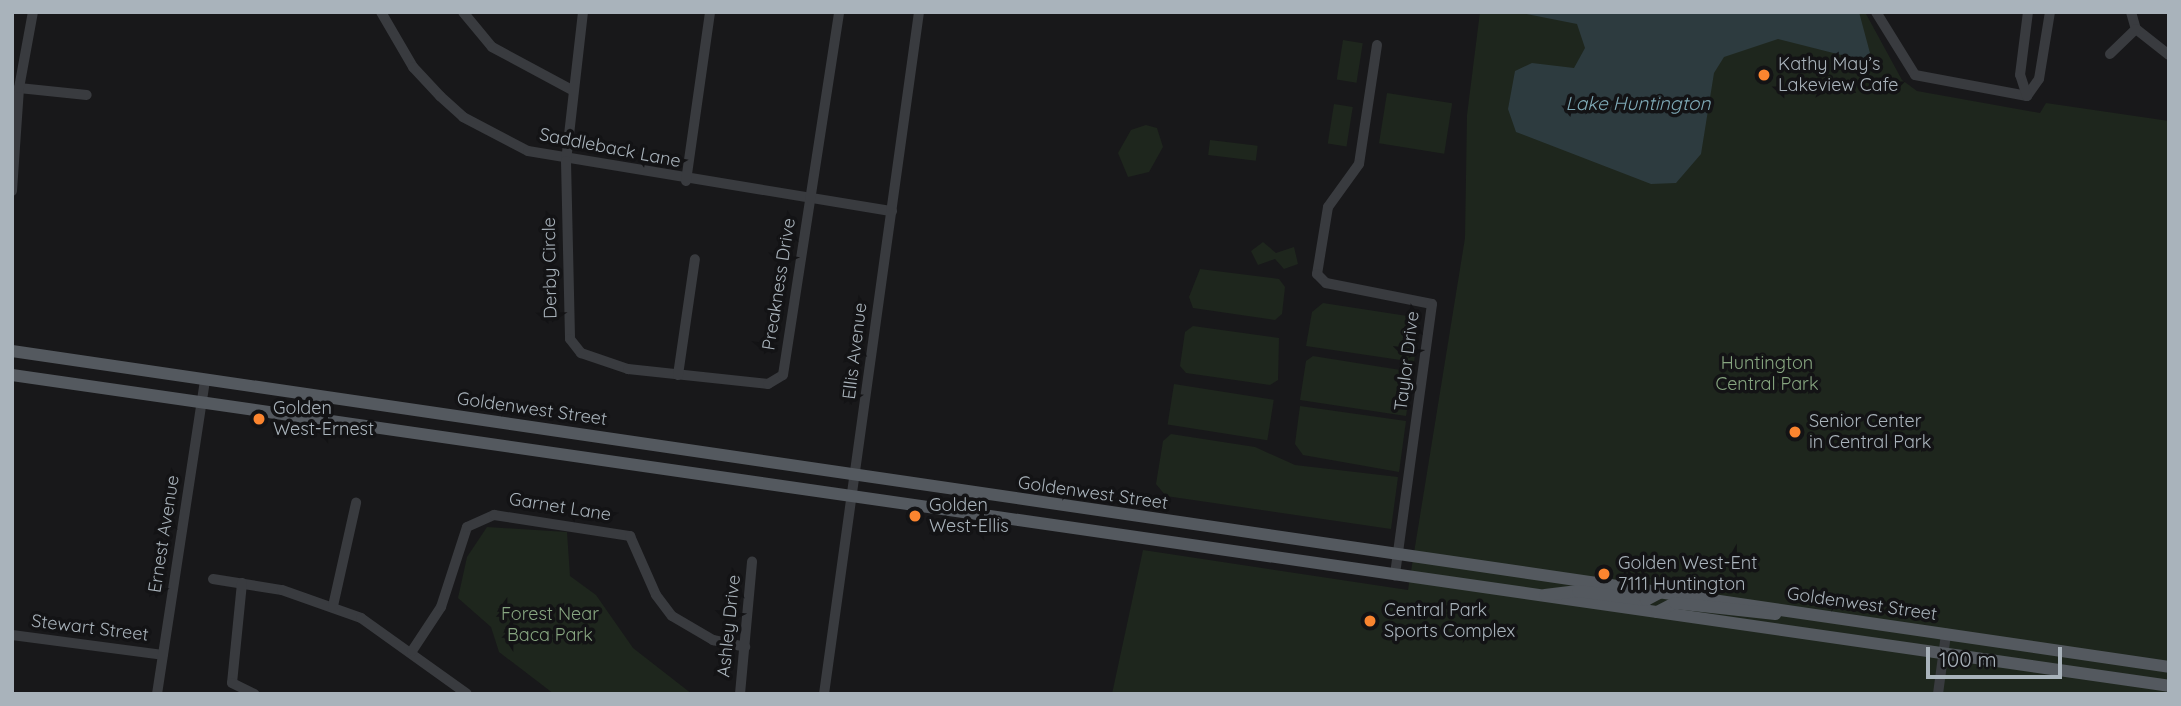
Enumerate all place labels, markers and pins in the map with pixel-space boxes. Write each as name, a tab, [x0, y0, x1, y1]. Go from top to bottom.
place label: Kathy May’s Lakeview Cafe	[1778, 54, 1898, 96]
marker: Kathy May’s Lakeview Cafe	[1756, 67, 1772, 83]
place label: Golden West-Ernest	[273, 398, 374, 440]
marker: Golden West-Ernest	[251, 411, 267, 427]
place label: Senior Center in Central Park	[1809, 411, 1931, 453]
marker: Senior Center in Central Park	[1787, 424, 1803, 440]
place label: Golden West-Ellis	[929, 495, 1009, 538]
marker: Golden West-Ellis	[907, 508, 923, 524]
place label: Golden West-Ent 7111 Huntington	[1618, 553, 1757, 596]
marker: Golden West-Ent 7111 Huntington	[1596, 566, 1612, 582]
place label: Central Park Sports Complex	[1384, 600, 1515, 642]
marker: Central Park Sports Complex	[1362, 613, 1378, 629]

